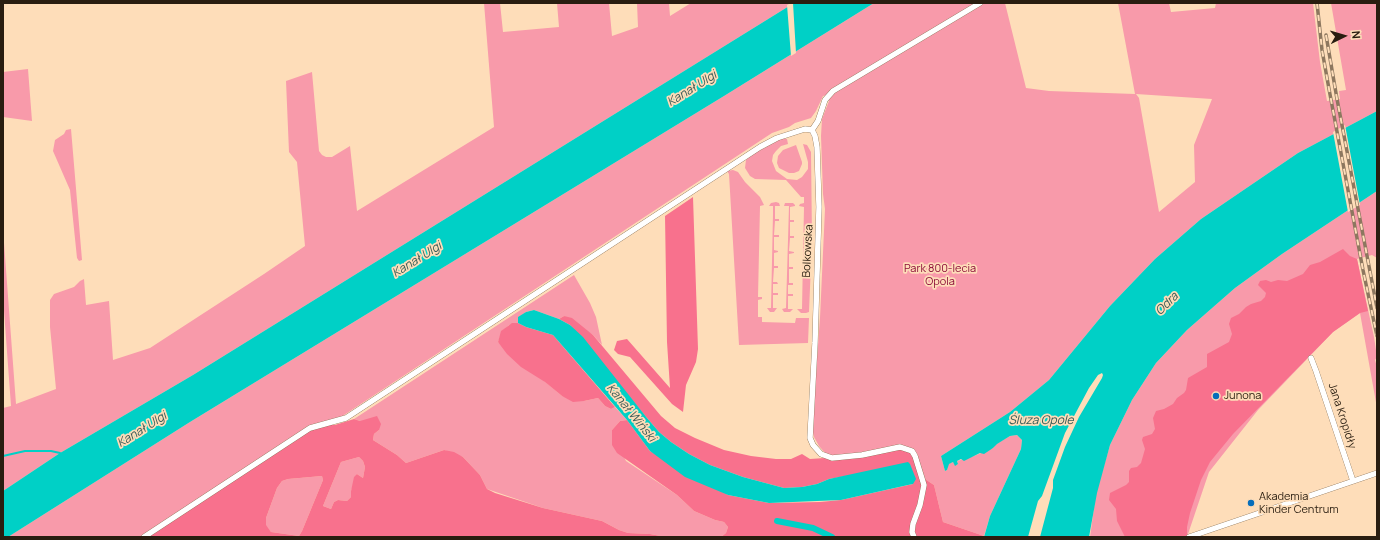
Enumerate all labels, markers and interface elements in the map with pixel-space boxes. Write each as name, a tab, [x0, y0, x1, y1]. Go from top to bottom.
north arrow	[1324, 16, 1364, 56]
text: N	[1349, 30, 1364, 40]
water label: Kanał Ulgi	[665, 68, 719, 110]
street label: Bolkowska	[800, 224, 816, 278]
water label: Kanał Ulgi	[390, 239, 444, 281]
park label: Park 800-lecia Opola	[904, 262, 976, 288]
water label: Odra	[1153, 290, 1181, 318]
water label: Kanał Wiński	[603, 381, 659, 445]
street label: Jana Kropidły	[1325, 381, 1359, 451]
place label: Junona	[1224, 389, 1261, 403]
marker: Junona	[1211, 391, 1221, 401]
water label: Kanał Ulgi	[115, 409, 169, 451]
water label: Śluza Opole	[1008, 414, 1074, 428]
place label: Akademia Kinder Centrum	[1259, 490, 1339, 516]
marker: Akademia Kinder Centrum	[1246, 498, 1256, 508]

